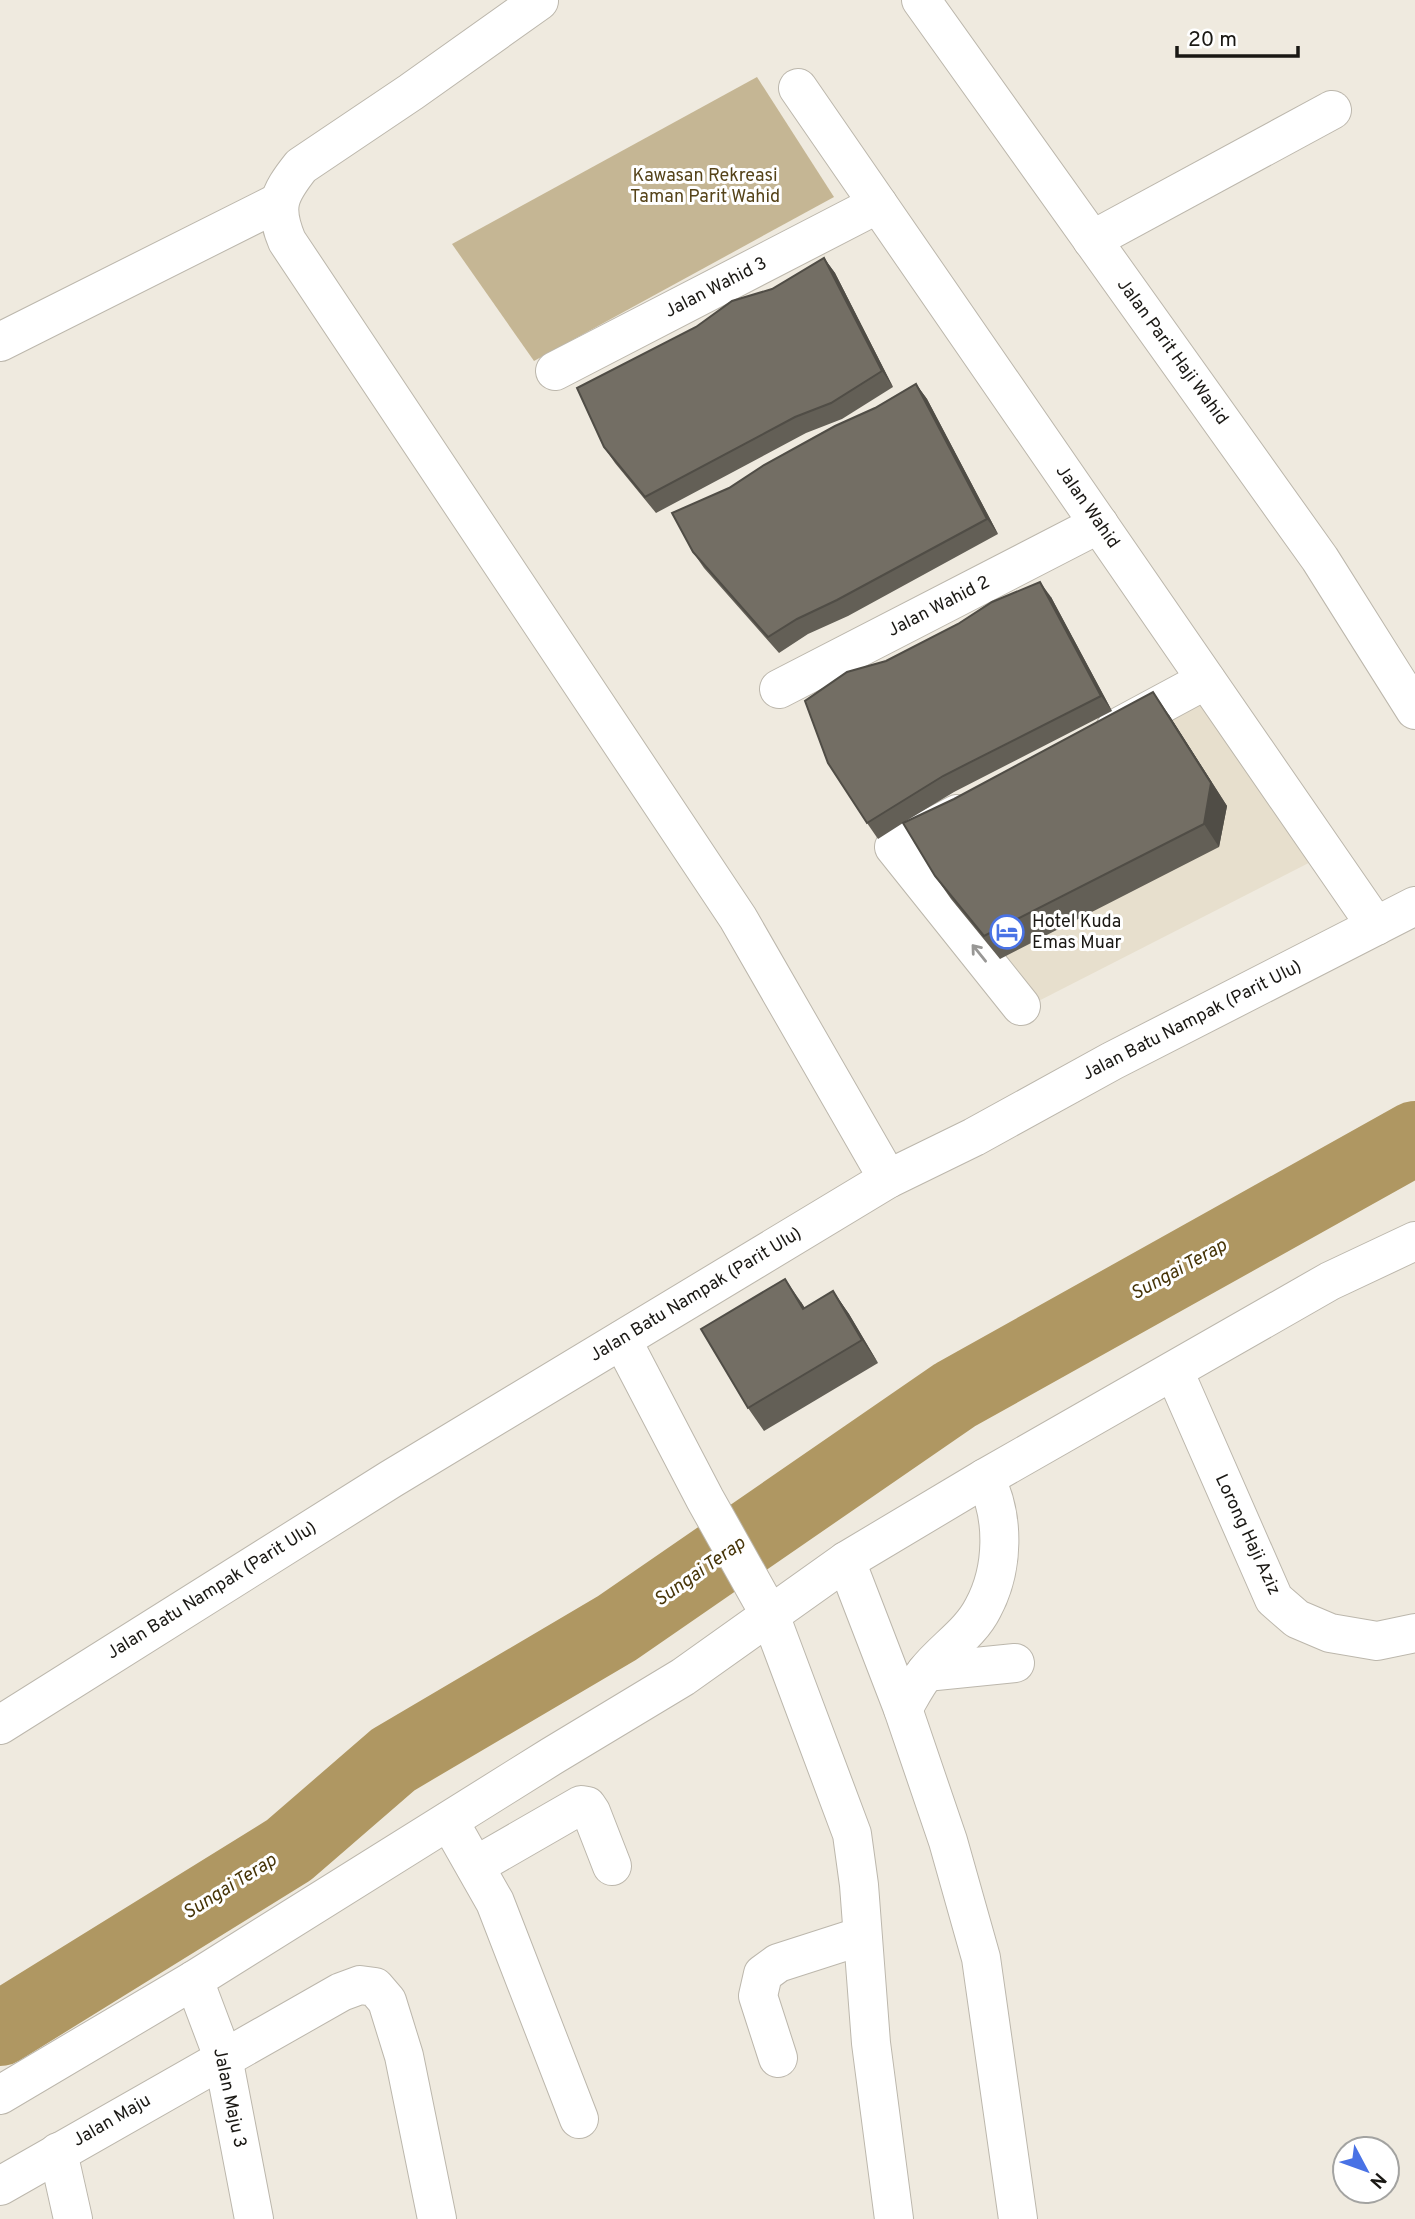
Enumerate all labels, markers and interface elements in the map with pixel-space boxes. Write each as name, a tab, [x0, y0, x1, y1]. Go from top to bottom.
scale bar	[1177, 14, 1298, 58]
text: 20 m	[1188, 27, 1237, 54]
park label: Kawasan Rekreasi Taman Parit Wahid	[630, 165, 780, 209]
street label: Jalan Wahid 3	[661, 252, 771, 324]
street label: Jalan Parit Haji Wahid	[1111, 274, 1233, 430]
street label: Jalan Wahid	[1050, 461, 1124, 553]
street label: Jalan Wahid 2	[884, 571, 994, 643]
place label: Hotel Kuda Emas Muar	[1032, 911, 1122, 955]
hotel icon: Hotel Kuda Emas Muar	[988, 913, 1026, 951]
one-way arrow	[971, 944, 986, 962]
street label: Jalan Batu Nampak (Parit Ulu)	[1078, 956, 1306, 1086]
street label: Jalan Batu Nampak (Parit Ulu)	[586, 1222, 806, 1368]
water label: Sungai Terap	[1127, 1233, 1232, 1306]
street label: Lorong Haji Aziz	[1209, 1471, 1285, 1599]
street label: Jalan Batu Nampak (Parit Ulu)	[103, 1517, 321, 1665]
water label: Sungai Terap	[650, 1531, 751, 1612]
water label: Sungai Terap	[179, 1848, 282, 1925]
street label: Jalan Maju 3	[207, 2046, 251, 2150]
street label: Jalan Maju	[69, 2089, 155, 2153]
north arrow	[1331, 2135, 1401, 2205]
text: N	[1364, 2167, 1391, 2193]

